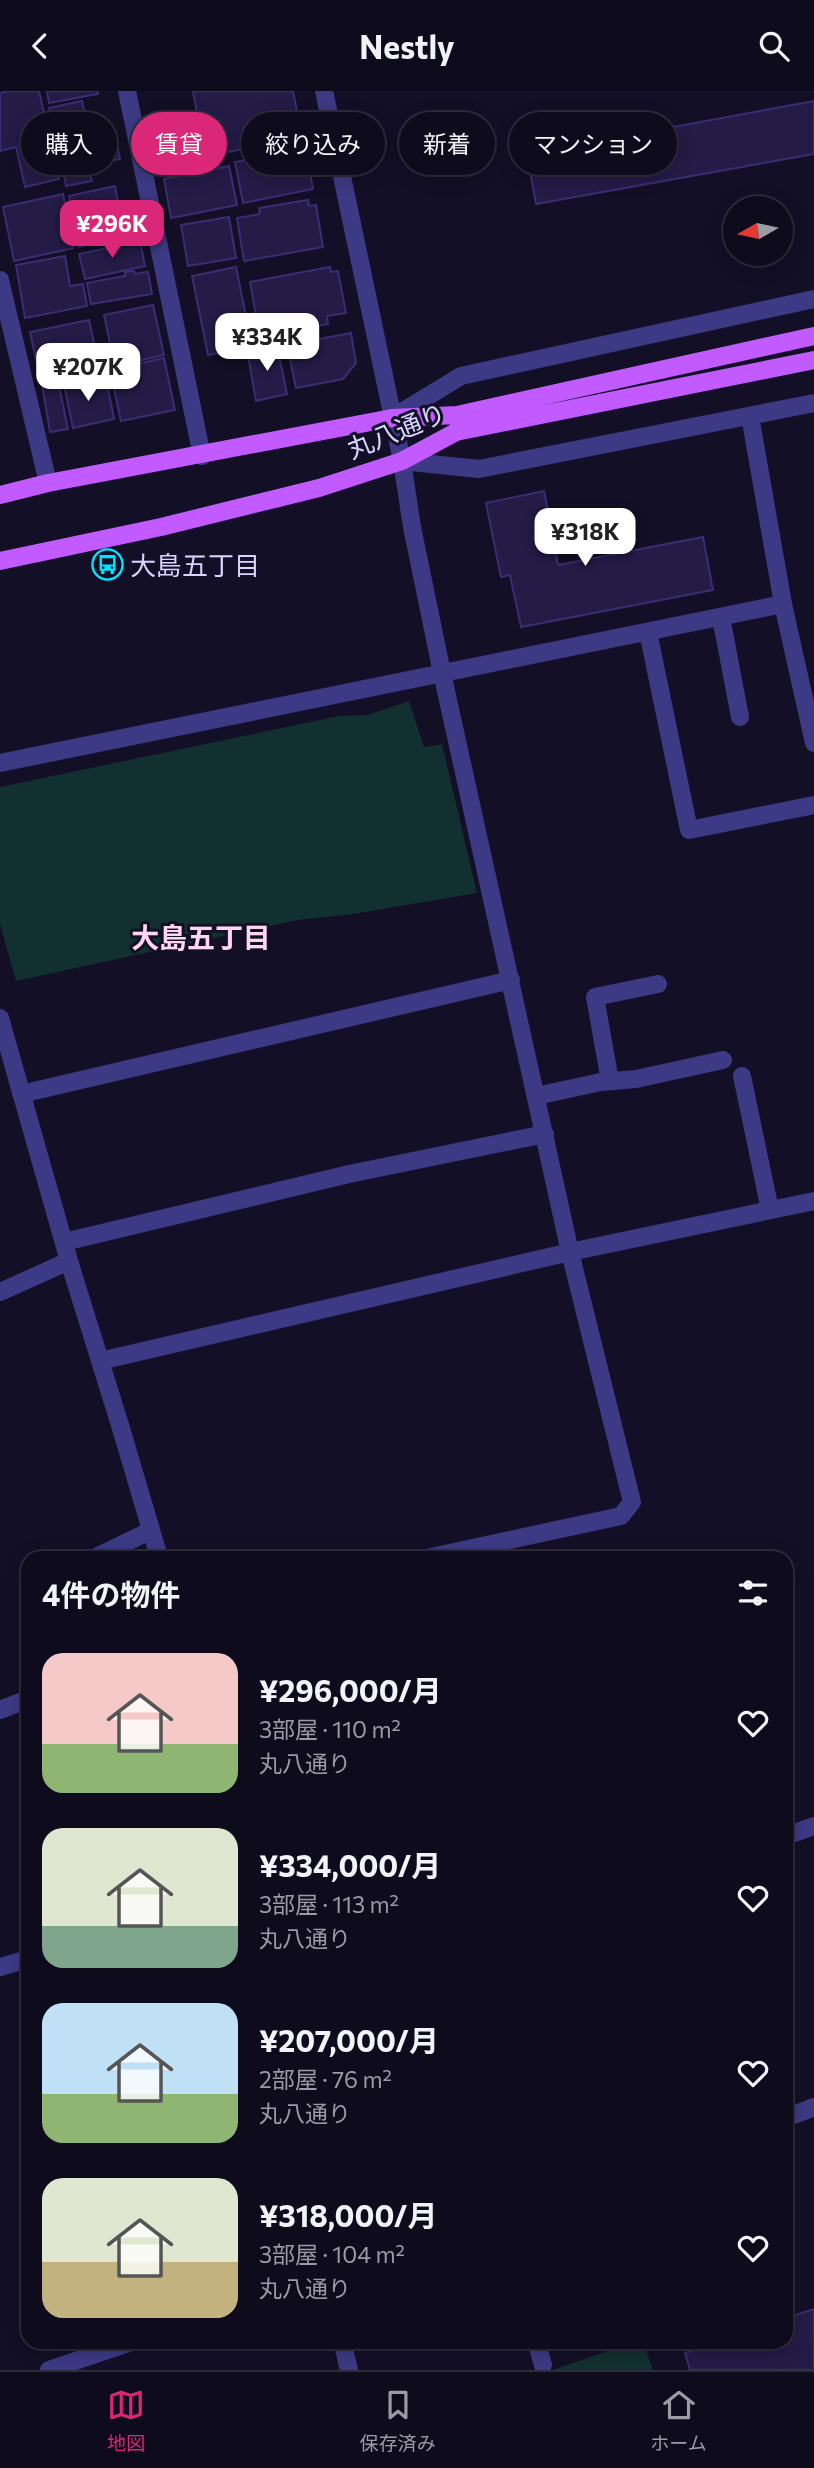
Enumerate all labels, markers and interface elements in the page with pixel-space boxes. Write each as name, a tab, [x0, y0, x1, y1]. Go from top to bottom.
text: Nestly	[359, 26, 455, 66]
icon: back	[21, 27, 59, 65]
icon: search	[755, 27, 793, 65]
chip: 購入	[21, 112, 117, 175]
chip: 賃貸	[131, 112, 227, 175]
chip: 絞り込み	[241, 112, 385, 175]
chip: 新着	[399, 112, 495, 175]
chip: マンション	[509, 112, 677, 175]
north arrow	[723, 196, 793, 266]
map controls	[723, 196, 793, 266]
pin: ¥296K	[63, 201, 161, 260]
text: ¥296K	[76, 209, 148, 237]
pin: ¥334K	[218, 313, 316, 373]
text: ¥334K	[231, 322, 303, 350]
pin: ¥207K	[39, 343, 137, 403]
text: ¥207K	[52, 352, 124, 380]
street label: 丸八通り	[342, 396, 450, 464]
pin: ¥318K	[536, 509, 634, 568]
text: ¥318K	[551, 517, 619, 545]
bus stop icon: 大島五丁目	[90, 547, 124, 581]
place label: 大島五丁目	[130, 549, 260, 580]
district label: 大島五丁目	[131, 920, 271, 954]
icon: filters	[734, 1574, 772, 1612]
text: 4件の物件	[42, 1575, 180, 1612]
text: ¥296,000/月	[259, 1671, 442, 1708]
icon: home	[98, 1681, 182, 1765]
icon: heart	[734, 1704, 772, 1742]
text: 3部屋 · 110 m²	[259, 1715, 401, 1743]
text: 丸八通り	[259, 1749, 351, 1777]
text: ¥334,000/月	[259, 1846, 441, 1883]
icon: home	[98, 1856, 182, 1940]
icon: heart	[734, 1879, 772, 1917]
text: 3部屋 · 113 m²	[259, 1890, 399, 1918]
text: 丸八通り	[259, 1924, 351, 1952]
text: ¥207,000/月	[259, 2021, 439, 2058]
icon: home	[98, 2031, 182, 2115]
icon: heart	[734, 2054, 772, 2092]
text: 2部屋 · 76 m²	[259, 2065, 392, 2093]
text: 丸八通り	[259, 2099, 351, 2127]
text: ¥318,000/月	[259, 2196, 437, 2233]
icon: home	[98, 2206, 182, 2290]
icon: heart	[734, 2229, 772, 2267]
text: 3部屋 · 104 m²	[259, 2240, 405, 2268]
text: 丸八通り	[259, 2274, 351, 2302]
tab: 地図	[107, 2386, 145, 2455]
tab: 保存済み	[360, 2386, 436, 2455]
tab: ホーム	[650, 2386, 707, 2455]

